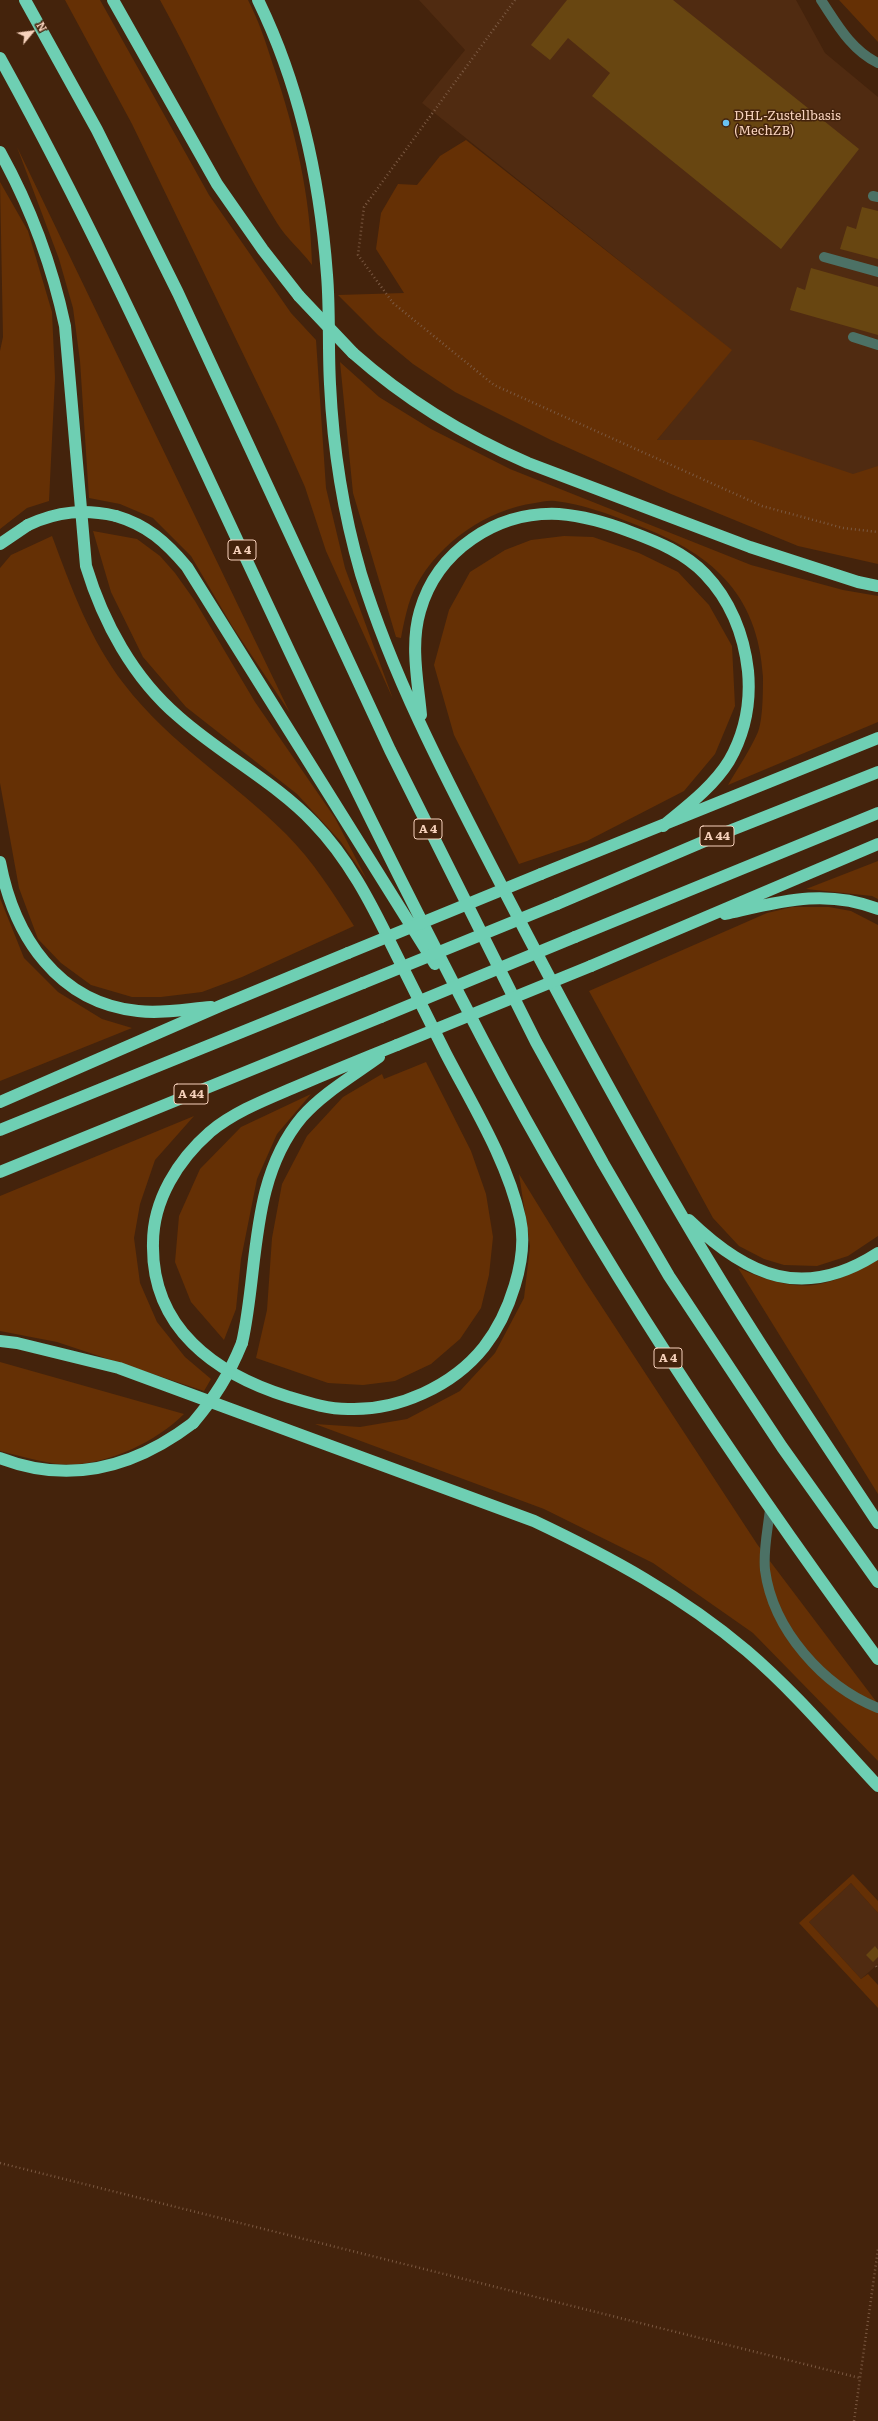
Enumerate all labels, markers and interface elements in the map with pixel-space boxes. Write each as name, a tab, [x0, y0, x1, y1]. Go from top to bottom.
north arrow	[12, 12, 52, 52]
text: N	[33, 18, 52, 34]
place label: DHL-Zustellbasis (MechZB)	[734, 108, 841, 139]
marker: DHL-Zustellbasis (MechZB)	[721, 118, 731, 128]
road number: A 4	[228, 540, 256, 560]
road number: A 4	[414, 819, 442, 839]
road number: A 44	[700, 826, 734, 846]
road number: A 44	[174, 1084, 208, 1104]
road number: A 4	[654, 1348, 682, 1368]

